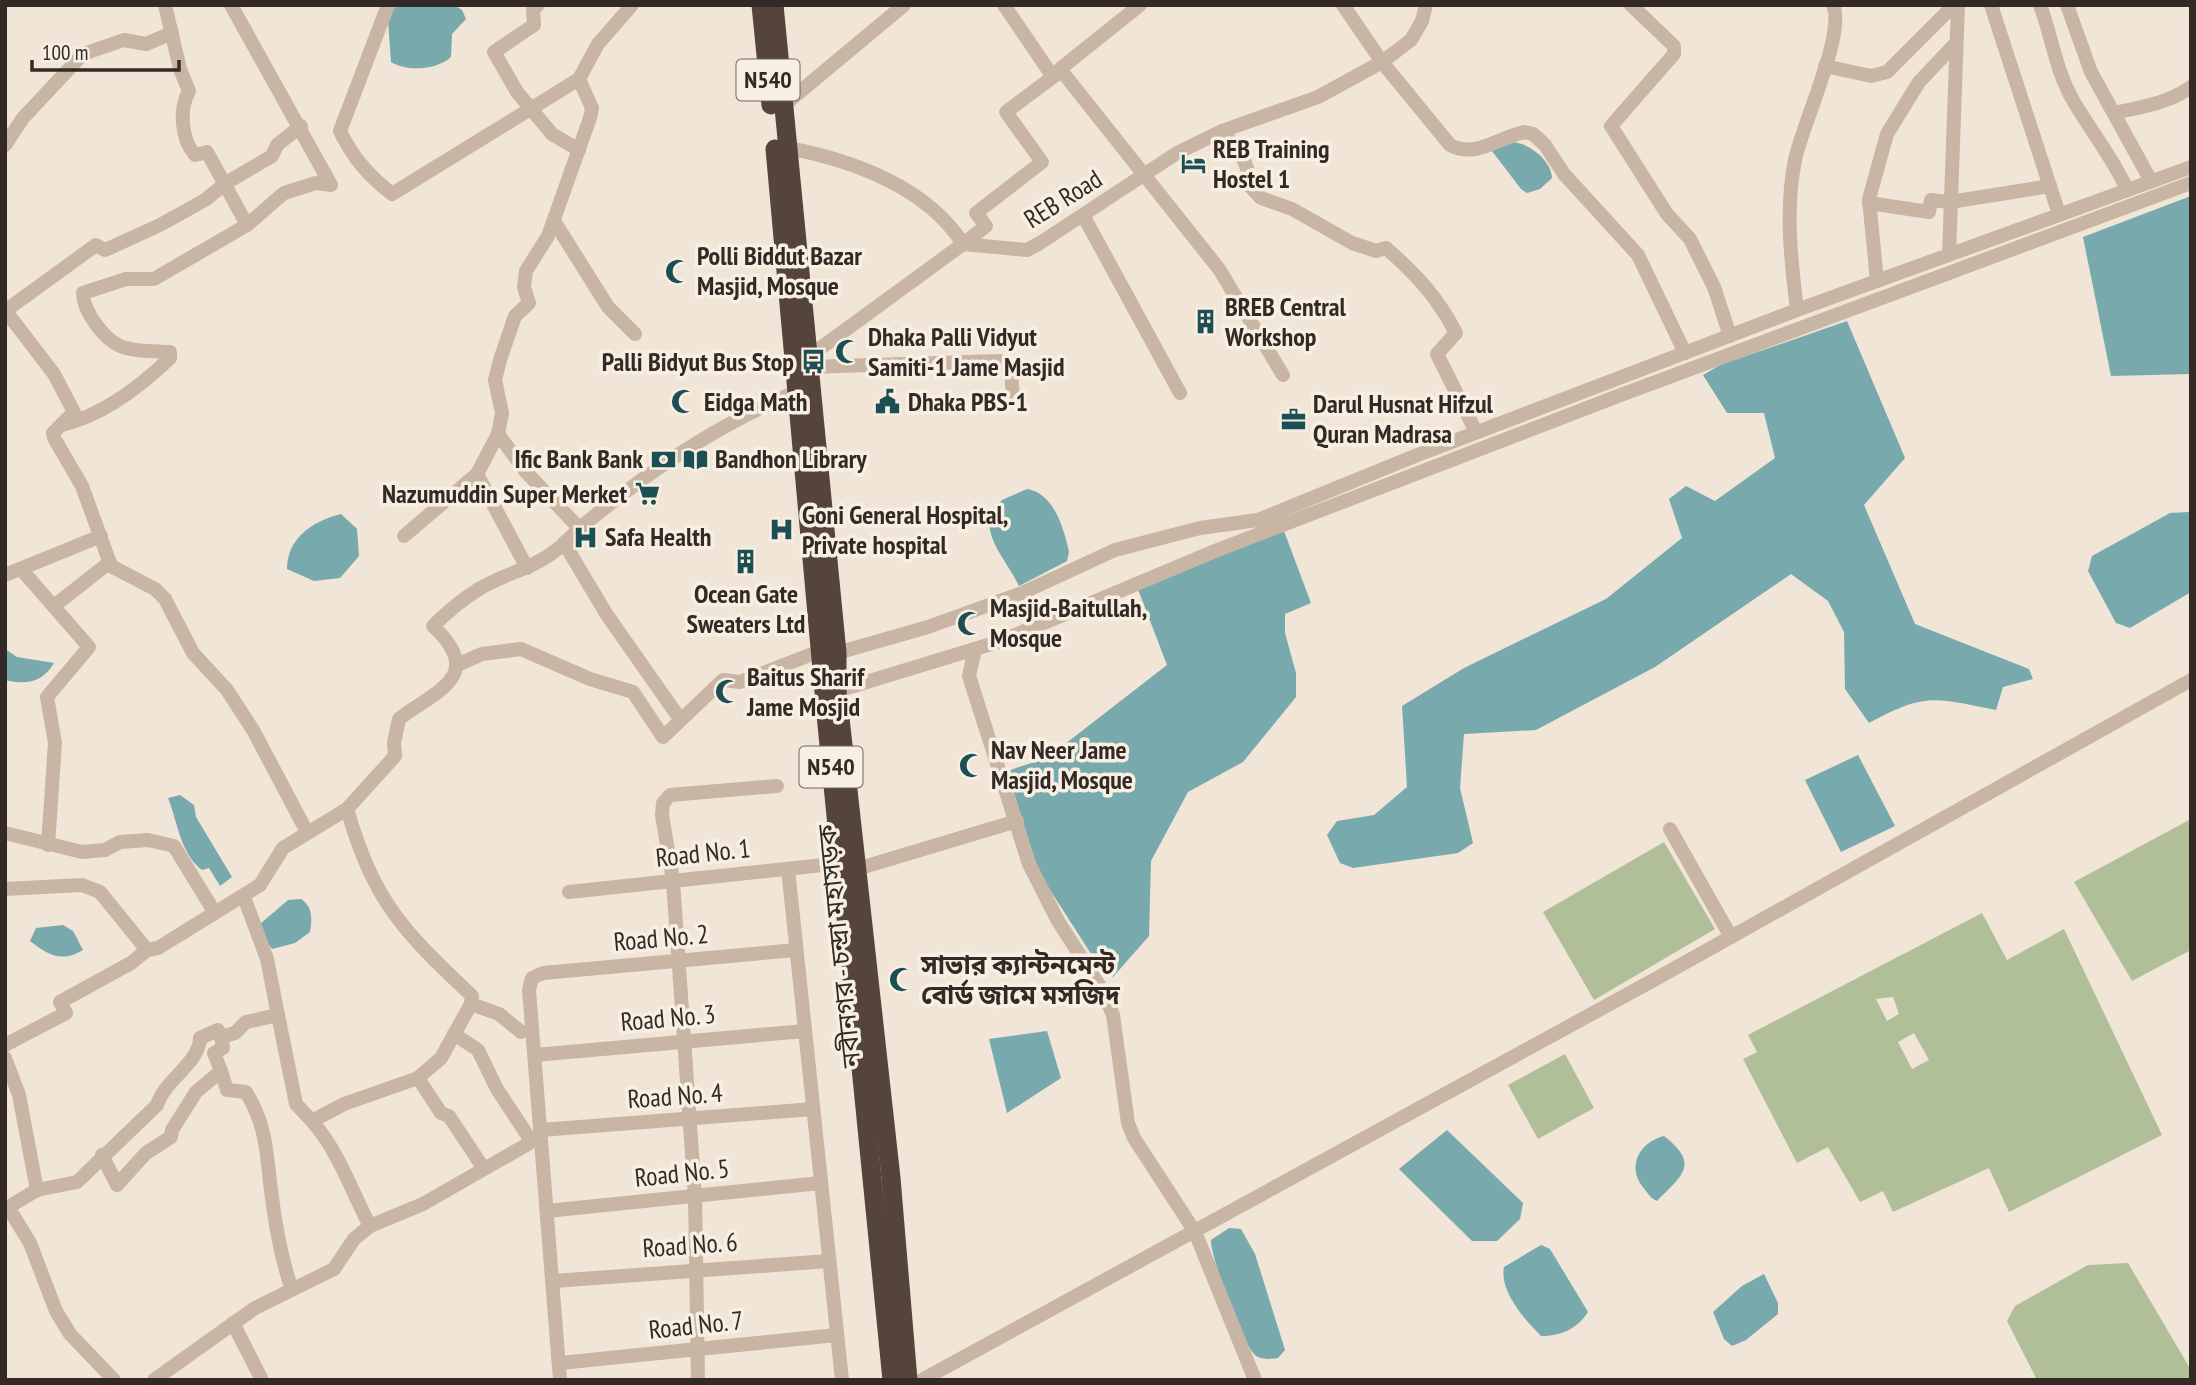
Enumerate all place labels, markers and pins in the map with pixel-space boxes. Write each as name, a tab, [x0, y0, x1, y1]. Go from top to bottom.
place label: REB Training Hostel 1	[1213, 132, 1330, 195]
hotel icon: REB Training Hostel 1	[1179, 150, 1207, 178]
place label: Polli Biddut Bazar Masjid, Mosque	[697, 239, 862, 302]
mosque icon: Polli Biddut Bazar Masjid, Mosque	[663, 257, 691, 285]
place label: BREB Central Workshop	[1224, 290, 1347, 353]
building icon: BREB Central Workshop	[1191, 308, 1219, 336]
place label: Dhaka Palli Vidyut Samiti-1 Jame Masjid	[868, 320, 1064, 383]
mosque icon: Dhaka Palli Vidyut Samiti-1 Jame Masjid	[834, 338, 862, 366]
place label: Palli Bidyut Bus Stop	[602, 345, 794, 378]
bus stop icon: Palli Bidyut Bus Stop	[800, 348, 828, 376]
place label: Eidga Math	[704, 385, 807, 418]
place label: Dhaka PBS-1	[908, 385, 1028, 418]
place label: Darul Husnat Hifzul Quran Madrasa	[1313, 387, 1494, 450]
mosque icon: Eidga Math	[670, 388, 698, 416]
public building icon: Dhaka PBS-1	[874, 388, 902, 416]
office icon: Darul Husnat Hifzul Quran Madrasa	[1279, 405, 1307, 433]
place label: Ific Bank Bank	[515, 442, 643, 475]
place label: Bandhon Library	[715, 442, 867, 475]
bank icon: Ific Bank Bank	[649, 445, 677, 473]
library icon: Bandhon Library	[681, 445, 709, 473]
place label: Nazumuddin Super Merket	[382, 477, 627, 510]
supermarket icon: Nazumuddin Super Merket	[633, 480, 661, 508]
place label: Goni General Hospital, Private hospital	[802, 498, 1008, 561]
hospital icon: Goni General Hospital, Private hospital	[768, 516, 796, 544]
place label: Safa Health	[605, 520, 711, 553]
hospital icon: Safa Health	[571, 523, 599, 551]
building icon: Ocean Gate Sweaters Ltd	[732, 548, 760, 576]
place label: Ocean Gate Sweaters Ltd	[687, 577, 805, 640]
place label: Masjid-Baitullah, Mosque	[990, 591, 1147, 654]
mosque icon: Masjid-Baitullah, Mosque	[956, 609, 984, 637]
place label: Baitus Sharif Jame Mosjid	[746, 660, 866, 723]
mosque icon: Baitus Sharif Jame Mosjid	[713, 678, 741, 706]
place label: Nav Neer Jame Masjid, Mosque	[991, 733, 1133, 796]
mosque icon: Nav Neer Jame Masjid, Mosque	[957, 751, 985, 779]
place label: সাভার ক্যান্টনমেন্ট বোর্ড জামে মসজিদ	[920, 948, 1121, 1011]
mosque icon: সাভার ক্যান্টনমেন্ট বোর্ড জামে মসজিদ	[887, 966, 915, 994]

